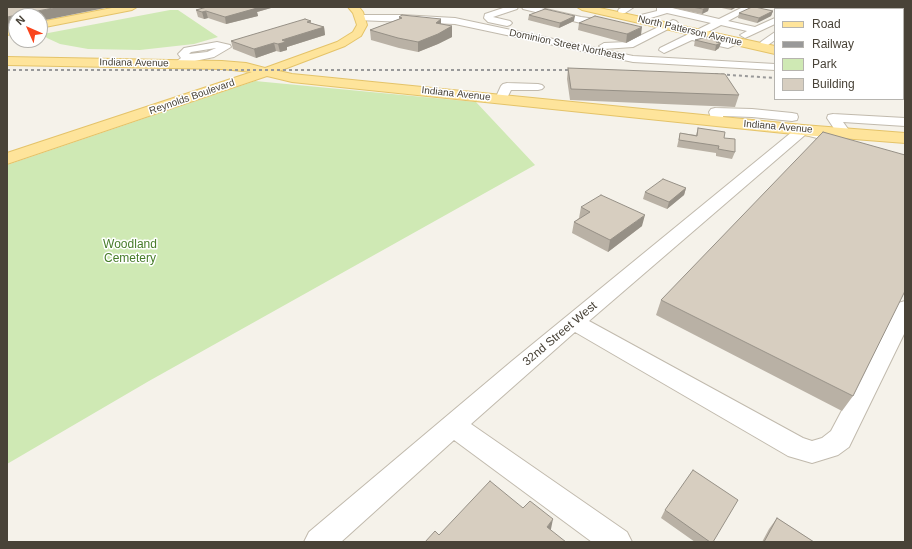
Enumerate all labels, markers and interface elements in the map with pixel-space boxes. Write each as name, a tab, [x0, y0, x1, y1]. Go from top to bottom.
north arrow	[8, 8, 48, 48]
legend	[774, 8, 904, 100]
text: N	[13, 13, 27, 27]
street label: North Patterson Avenue	[637, 13, 743, 49]
text: Road	[812, 17, 841, 31]
street label: Dominion Street Northeast	[508, 27, 626, 63]
text: Railway	[812, 37, 854, 51]
street label: Indiana Avenue	[99, 56, 169, 70]
text: Park	[812, 57, 837, 71]
street label: Reynolds Boulevard	[148, 77, 236, 117]
text: Building	[812, 77, 855, 91]
street label: Indiana Avenue	[421, 84, 491, 104]
street label: Indiana Avenue	[743, 118, 813, 136]
park label: Woodland Cemetery	[103, 238, 157, 266]
street label: 32nd Street West	[520, 299, 600, 369]

